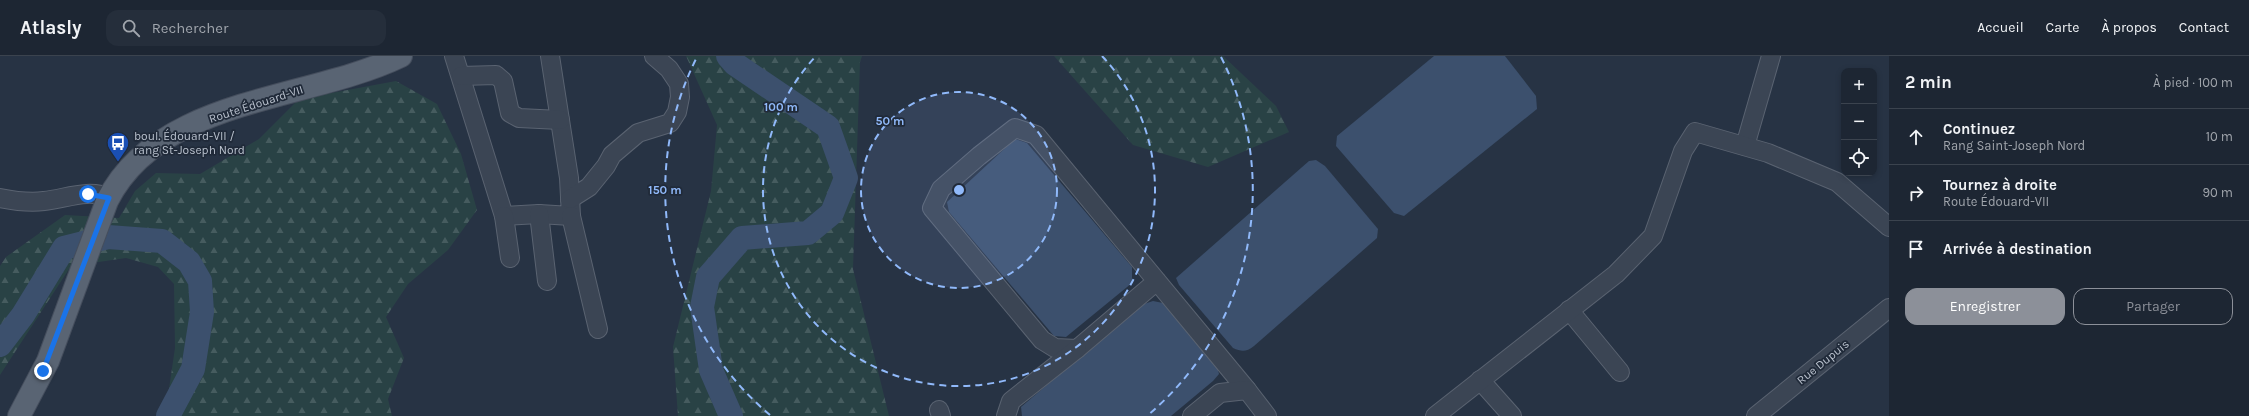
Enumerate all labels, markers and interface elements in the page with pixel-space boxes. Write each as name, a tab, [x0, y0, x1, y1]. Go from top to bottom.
search box	[106, 10, 386, 46]
text: Atlasly	[20, 17, 82, 39]
icon: search	[120, 17, 142, 39]
text: Rechercher	[152, 19, 228, 37]
text: Accueil	[1977, 19, 2024, 36]
text: Carte	[2046, 19, 2079, 36]
text: À propos	[2101, 19, 2157, 36]
text: Contact	[2179, 19, 2229, 36]
map controls	[1841, 68, 1877, 176]
button: +	[1841, 68, 1877, 104]
text: 2 min	[1905, 72, 1952, 92]
text: À pied · 100 m	[2153, 75, 2233, 90]
street label: Route Édouard-VII	[207, 81, 305, 126]
text: 100 m	[764, 100, 798, 114]
button: −	[1841, 104, 1877, 140]
text: 50 m	[876, 114, 905, 128]
text: Continuez	[1943, 120, 2015, 138]
icon: ahead	[1905, 126, 1927, 148]
place label: boul. Édouard-VII / rang St-Joseph Nord	[134, 128, 245, 157]
text: 10 m	[2206, 129, 2233, 144]
bus stop icon: boul. Édouard-VII / rang St-Joseph Nord	[105, 130, 131, 163]
text: Rang Saint-Joseph Nord	[1943, 138, 2085, 153]
button: locate	[1841, 140, 1877, 176]
text: Tournez à droite	[1943, 176, 2057, 194]
icon: right	[1905, 182, 1927, 204]
text: 150 m	[648, 183, 682, 197]
centre of rings	[952, 183, 966, 197]
route start	[79, 185, 97, 203]
text: 90 m	[2202, 185, 2233, 200]
text: Route Édouard-VII	[1943, 194, 2049, 209]
icon: arrive	[1905, 238, 1927, 260]
text: Arrivée à destination	[1943, 240, 2092, 258]
button: Enregistrer	[1905, 288, 2065, 325]
button: Partager	[2073, 288, 2233, 325]
street label: Rue Dupuis	[1794, 337, 1852, 387]
route end	[34, 362, 52, 380]

